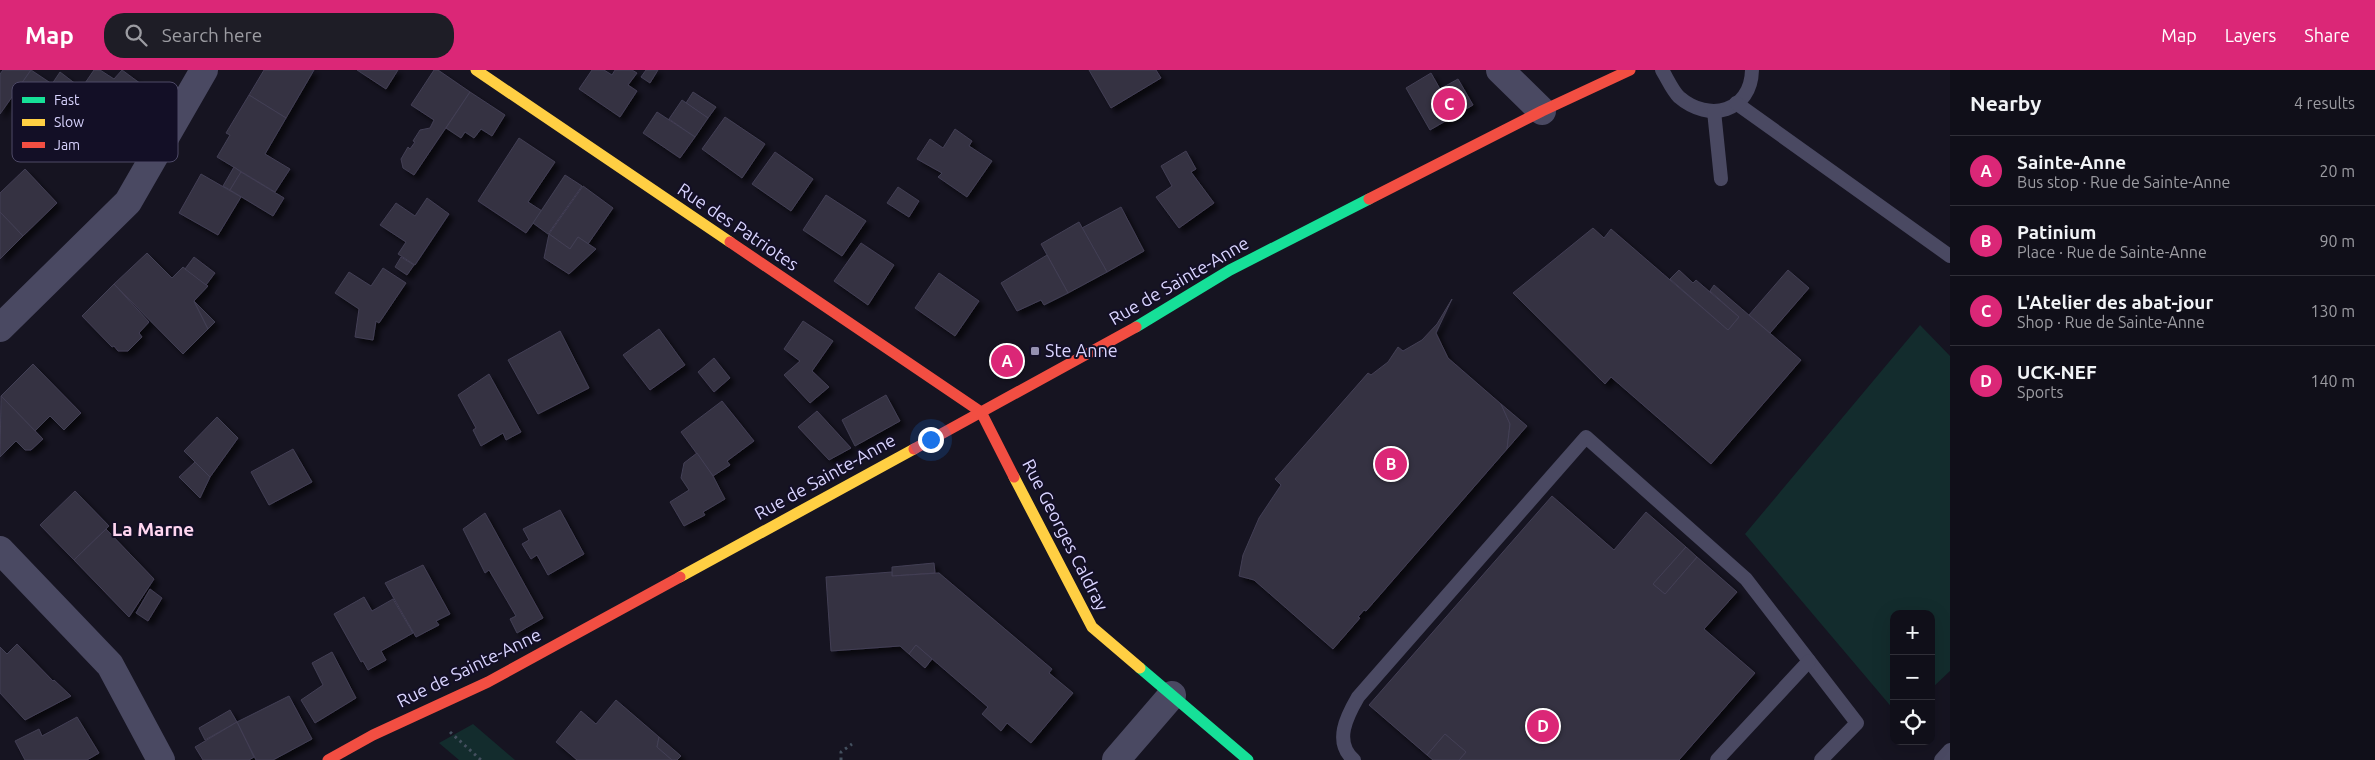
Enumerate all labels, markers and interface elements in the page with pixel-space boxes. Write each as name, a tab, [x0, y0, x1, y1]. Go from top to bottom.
search box	[104, 13, 454, 58]
icon: search	[122, 21, 150, 49]
text: Map	[25, 22, 74, 49]
text: Search here	[162, 24, 262, 46]
text: Map	[2161, 25, 2197, 45]
text: Layers	[2225, 25, 2276, 45]
text: Share	[2304, 25, 2350, 45]
legend	[12, 82, 178, 162]
pin: C	[1433, 85, 1465, 123]
text: Nearby	[1970, 91, 2041, 115]
text: Fast	[54, 92, 80, 108]
text: 4 results	[2294, 94, 2355, 112]
text: Slow	[54, 114, 84, 130]
text: Jam	[54, 137, 80, 153]
text: Sainte-Anne	[2017, 151, 2126, 173]
text: A	[1980, 162, 1992, 180]
text: 20 m	[2319, 162, 2355, 180]
text: Bus stop · Rue de Sainte-Anne	[2017, 173, 2230, 191]
street label: Rue des Patriotes	[674, 178, 803, 274]
text: Patinium	[2017, 221, 2096, 243]
street label: Rue de Sainte-Anne	[1105, 232, 1252, 328]
text: B	[1981, 232, 1991, 250]
text: 90 m	[2319, 232, 2355, 250]
text: Place · Rue de Sainte-Anne	[2017, 243, 2207, 261]
text: L'Atelier des abat-jour	[2017, 291, 2213, 313]
text: C	[1981, 302, 1991, 320]
text: 130 m	[2310, 302, 2355, 320]
text: Shop · Rue de Sainte-Anne	[2017, 313, 2205, 331]
place label: Ste Anne	[1045, 340, 1118, 360]
pin: A	[991, 342, 1023, 380]
marker: Ste Anne	[1029, 345, 1041, 357]
text: UCK-NEF	[2017, 361, 2097, 383]
text: D	[1980, 372, 1992, 390]
text: 140 m	[2310, 372, 2355, 390]
text: Sports	[2017, 383, 2063, 401]
your location	[918, 427, 944, 453]
street label: Rue de Sainte-Anne	[751, 429, 898, 523]
pin: B	[1375, 445, 1407, 483]
street label: Rue Georges Caldray	[1019, 455, 1113, 614]
district label: La Marne	[112, 518, 194, 540]
map controls	[1890, 610, 1935, 745]
button: +	[1890, 610, 1935, 655]
street label: Rue de Sainte-Anne	[393, 624, 544, 711]
button: −	[1890, 655, 1935, 700]
button: locate	[1890, 700, 1935, 745]
pin: D	[1527, 707, 1559, 745]

